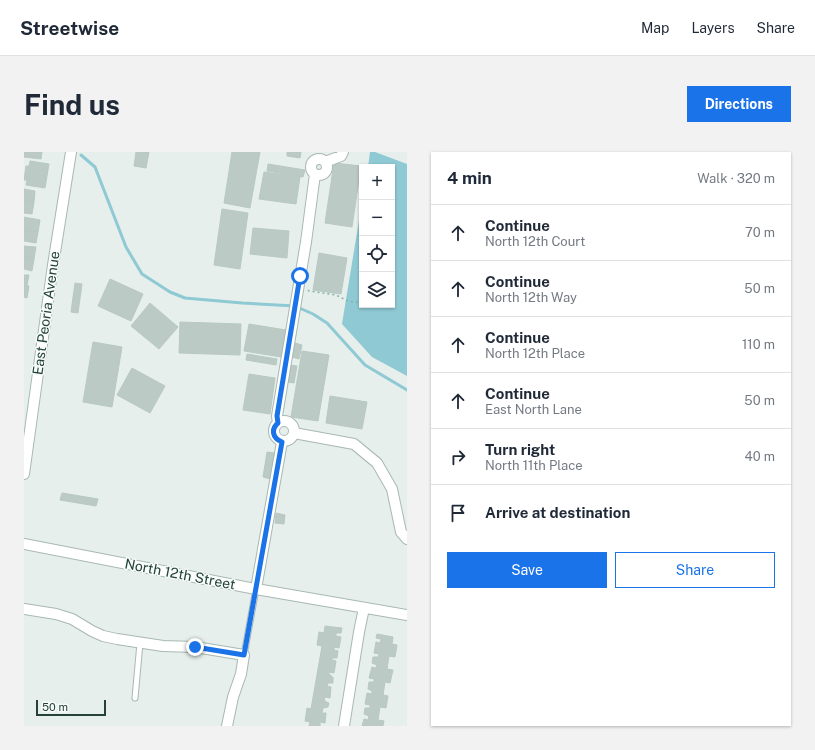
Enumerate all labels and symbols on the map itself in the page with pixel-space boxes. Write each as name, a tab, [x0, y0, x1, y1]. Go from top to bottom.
street label: East Peoria Avenue	[29, 250, 63, 376]
route start	[291, 267, 309, 285]
street label: North 12th Street	[123, 555, 237, 593]
route end	[186, 638, 204, 656]
scale bar	[36, 698, 106, 717]

